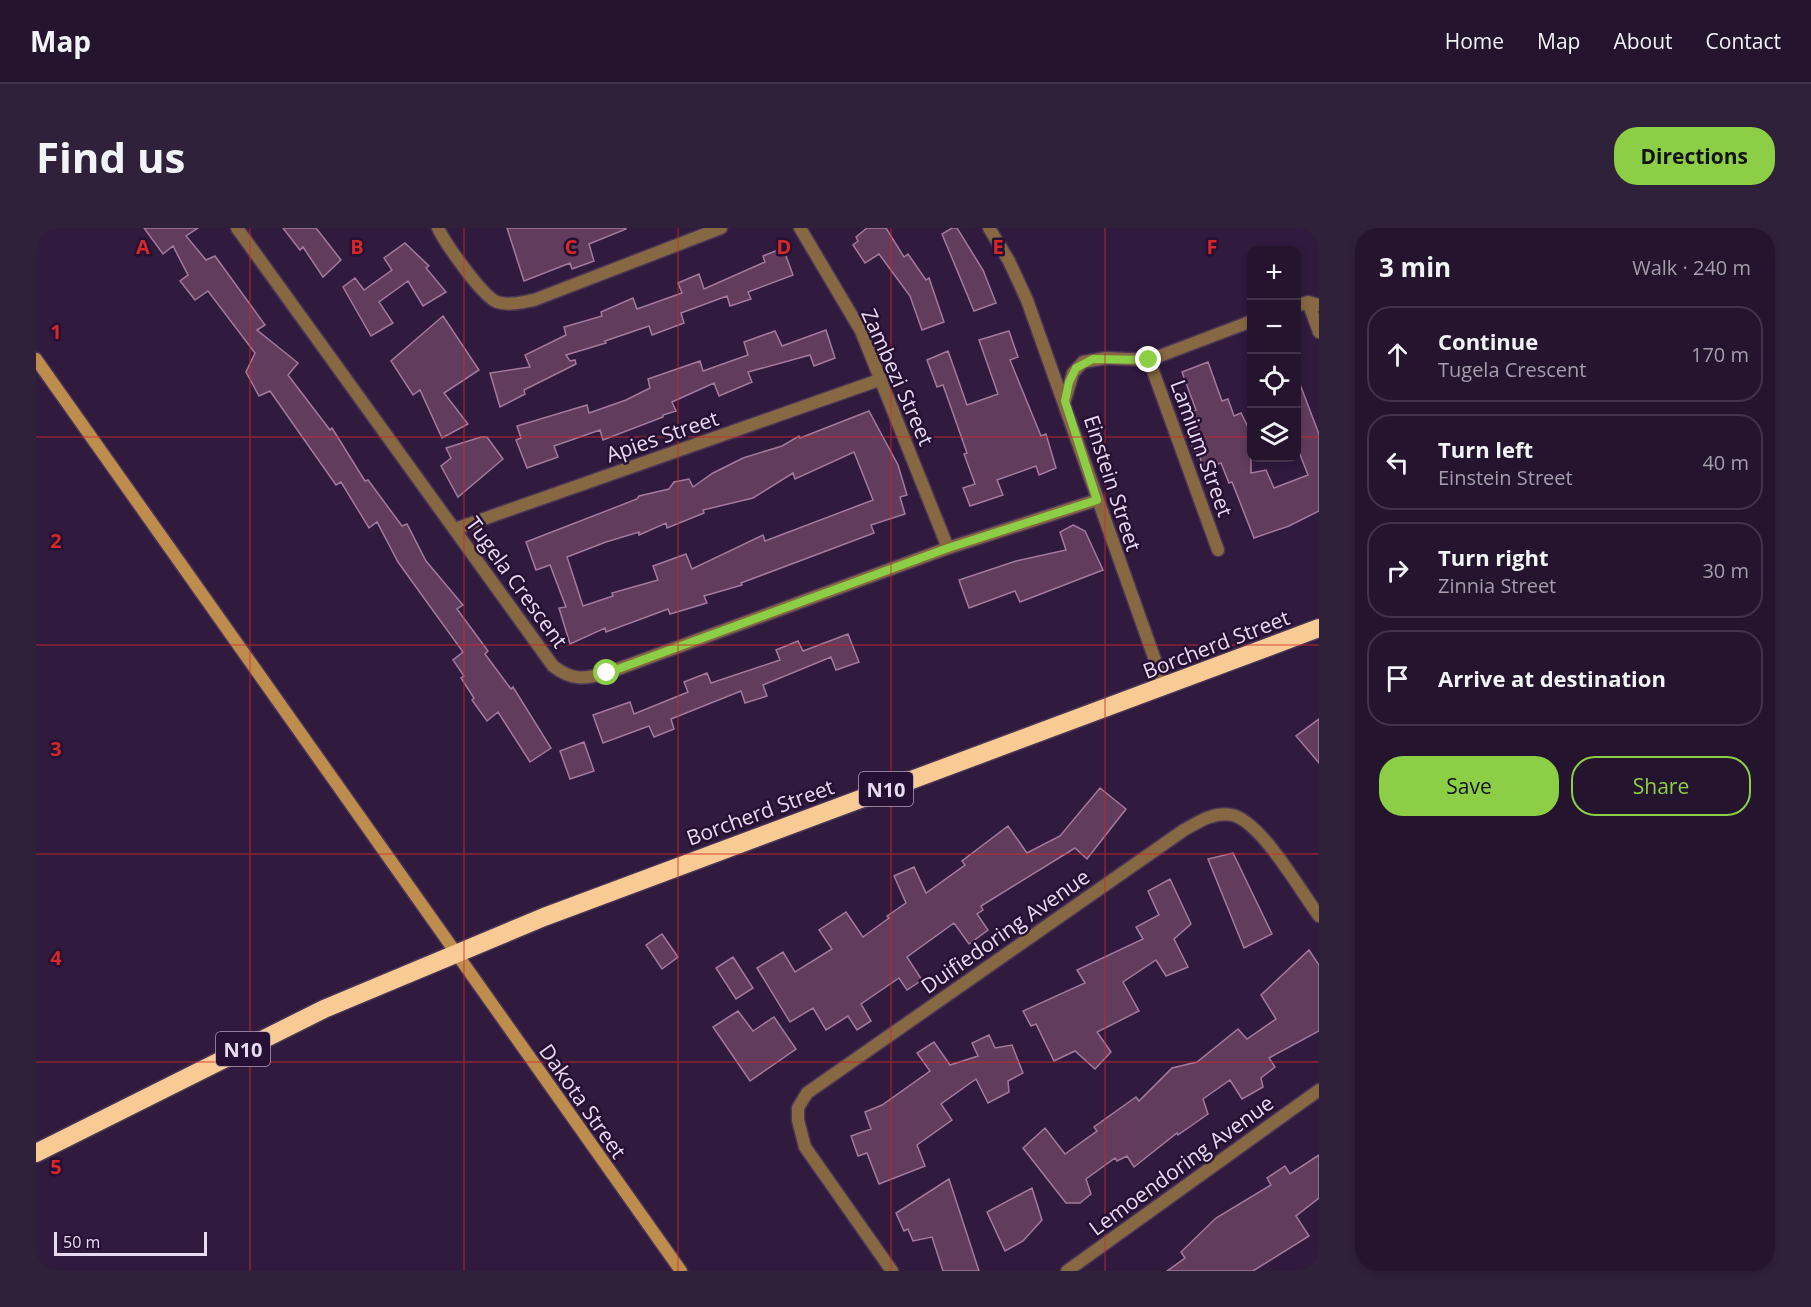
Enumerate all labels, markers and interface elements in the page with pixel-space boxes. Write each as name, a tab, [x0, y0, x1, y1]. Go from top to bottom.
text: Map	[30, 22, 91, 60]
text: Home	[1445, 27, 1504, 55]
text: Map	[1537, 27, 1580, 55]
text: About	[1613, 27, 1673, 55]
text: Contact	[1706, 27, 1781, 55]
button: Directions	[1614, 127, 1775, 185]
text: Find us	[36, 128, 185, 185]
text: A	[136, 233, 150, 260]
text: B	[350, 233, 364, 260]
text: C	[565, 233, 578, 260]
text: D	[777, 233, 791, 260]
text: E	[992, 233, 1004, 260]
text: F	[1207, 233, 1217, 260]
map controls	[1247, 246, 1301, 462]
button: +	[1247, 246, 1301, 300]
text: 3 min	[1379, 249, 1451, 285]
text: Walk · 240 m	[1632, 254, 1751, 281]
button: −	[1247, 300, 1301, 354]
street label: Zambezi Street	[855, 304, 941, 450]
text: 1	[50, 318, 62, 345]
text: Continue	[1438, 326, 1538, 356]
icon: ahead	[1381, 338, 1414, 371]
text: 170 m	[1691, 341, 1749, 368]
route end	[1135, 346, 1161, 372]
button: locate	[1247, 354, 1301, 408]
text: Tugela Crescent	[1438, 356, 1586, 383]
street label: Lamium Street	[1164, 376, 1240, 520]
street label: Apies Street	[602, 404, 722, 468]
button: layers	[1247, 408, 1301, 462]
street label: Einstein Street	[1078, 411, 1148, 555]
text: Turn left	[1438, 434, 1533, 464]
icon: left	[1381, 446, 1414, 479]
text: 40 m	[1702, 449, 1749, 476]
text: Einstein Street	[1438, 464, 1573, 491]
street label: Tugela Crescent	[460, 511, 574, 653]
text: 2	[50, 527, 62, 554]
text: Turn right	[1438, 542, 1549, 572]
icon: right	[1381, 554, 1414, 587]
text: 30 m	[1702, 557, 1749, 584]
text: Zinnia Street	[1438, 572, 1556, 599]
street label: Borcherd Street	[1139, 603, 1293, 685]
route start	[593, 659, 619, 685]
icon: arrive	[1381, 662, 1414, 695]
text: Arrive at destination	[1438, 663, 1666, 693]
text: 3	[50, 735, 62, 762]
button: Save	[1379, 756, 1559, 816]
button: Share	[1571, 756, 1751, 816]
street label: Borcherd Street	[682, 772, 838, 852]
road number: N10	[859, 772, 913, 806]
street label: Duifiedoring Avenue	[915, 862, 1095, 1000]
text: 4	[50, 944, 62, 971]
road number: N10	[216, 1032, 270, 1066]
street label: Dakota Street	[533, 1038, 633, 1164]
street label: Lemoendoring Avenue	[1083, 1089, 1279, 1241]
text: 5	[50, 1153, 62, 1180]
scale bar	[54, 1229, 207, 1256]
text: 50 m	[63, 1231, 100, 1253]

